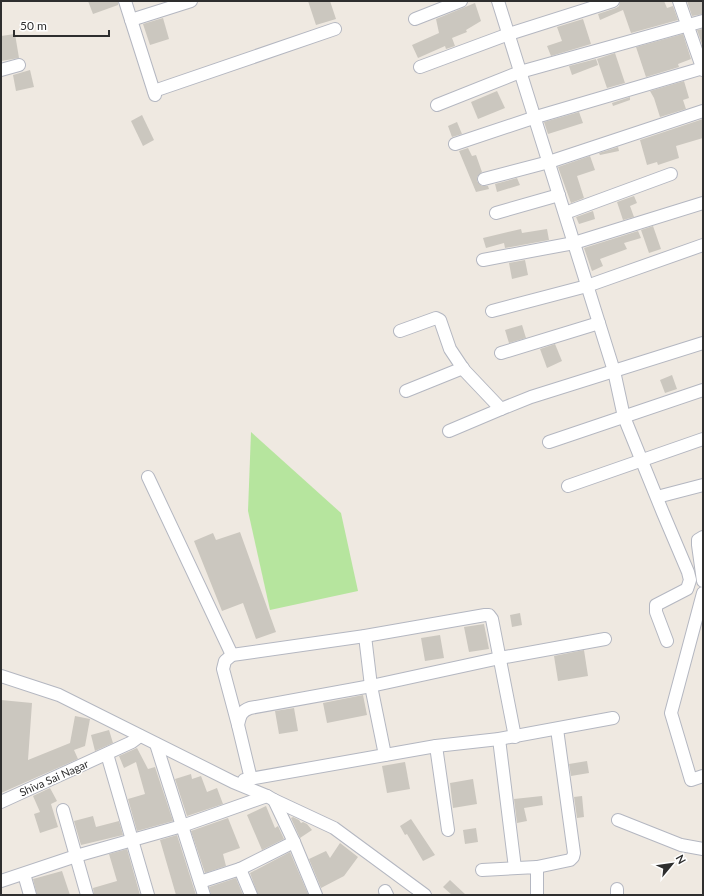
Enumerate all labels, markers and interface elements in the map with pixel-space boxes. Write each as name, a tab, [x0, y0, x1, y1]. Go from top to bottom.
scale bar	[14, 12, 109, 38]
text: 50 m	[20, 18, 47, 33]
street label: Shiva Sai Nagar	[17, 757, 90, 799]
north arrow	[652, 844, 692, 884]
text: N	[673, 852, 689, 866]

